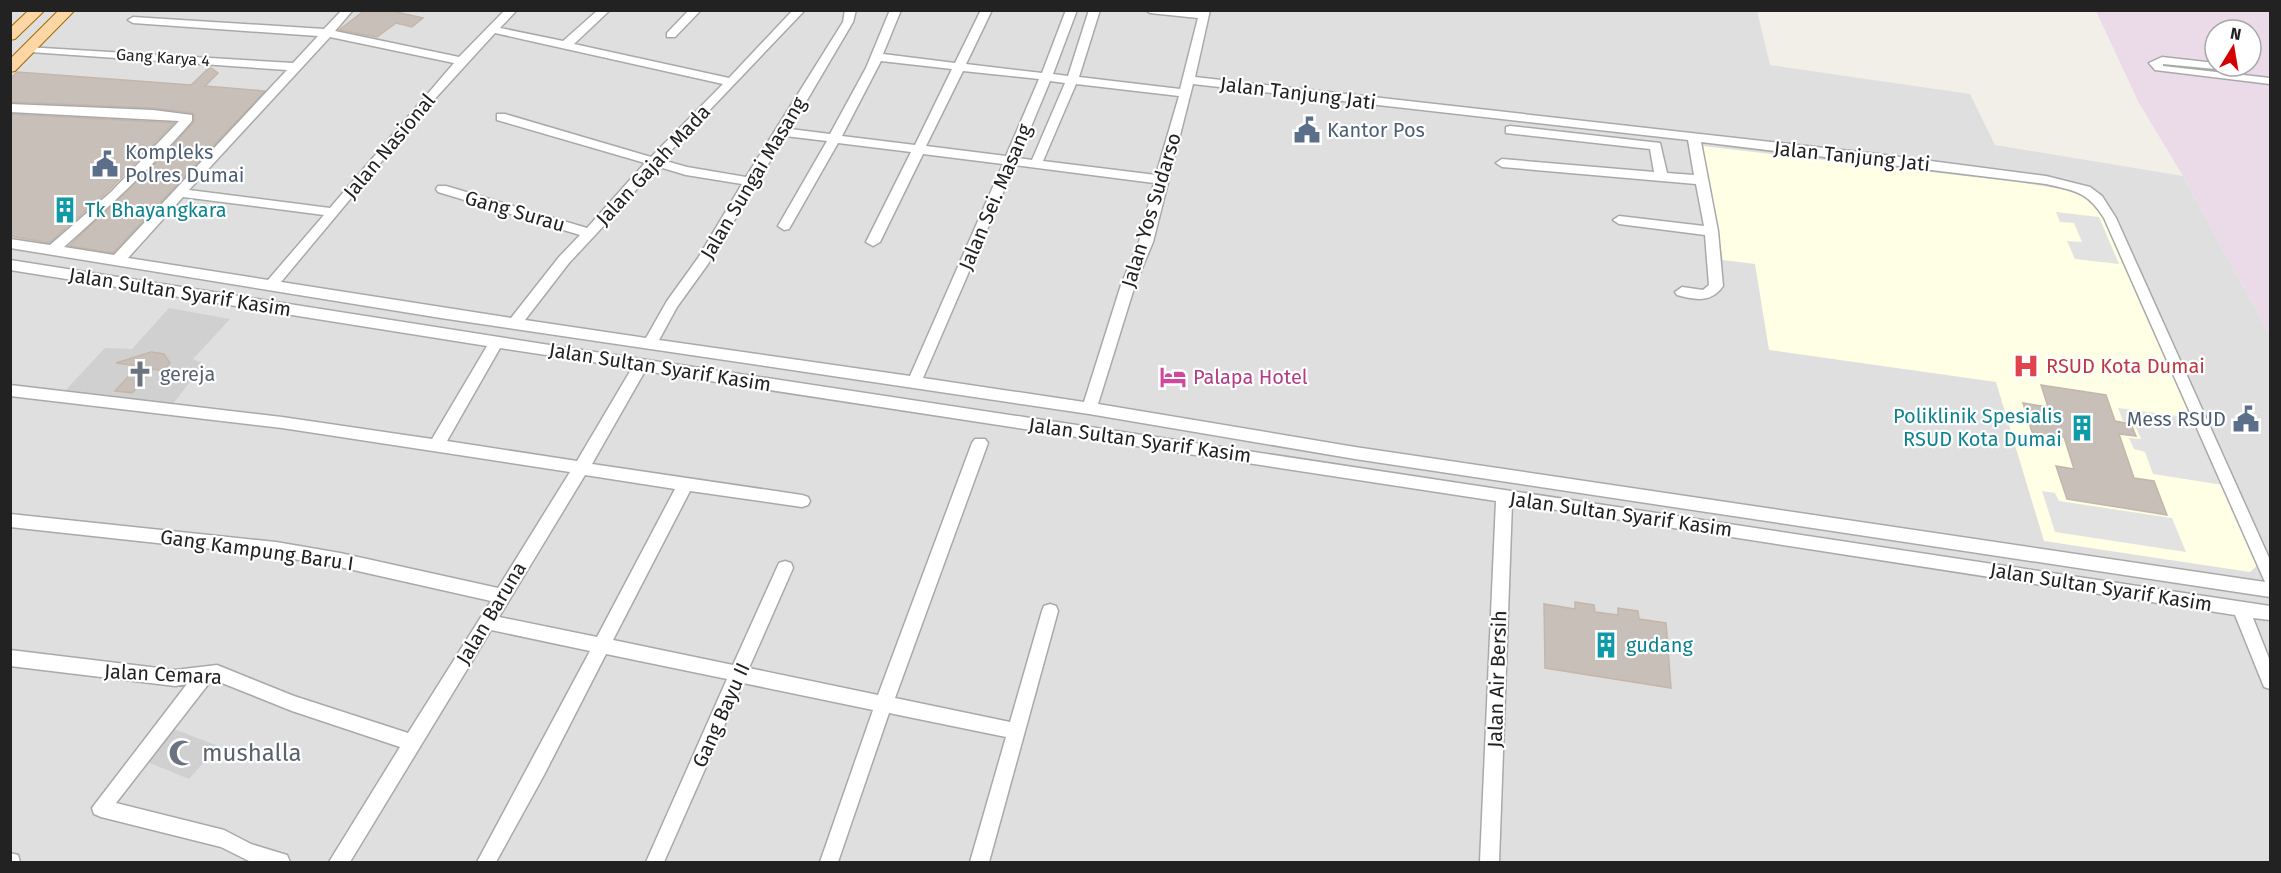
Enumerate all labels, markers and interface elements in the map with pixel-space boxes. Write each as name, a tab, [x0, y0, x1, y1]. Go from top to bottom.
north arrow	[2203, 18, 2263, 78]
text: N	[2229, 23, 2243, 44]
street label: Gang Karya 4	[115, 45, 211, 70]
street label: Jalan Tanjung Jati	[1219, 72, 1377, 114]
street label: Jalan Nasional	[338, 89, 440, 203]
street label: Jalan Sungai Masang	[695, 92, 811, 263]
street label: Jalan Gajah Mada	[591, 100, 715, 230]
public building icon: Kantor Pos	[1292, 115, 1322, 145]
place label: Kantor Pos	[1327, 118, 1425, 142]
street label: Jalan Sei. Masang	[953, 120, 1037, 274]
street label: Jalan Yos Sudarso	[1116, 130, 1186, 290]
street label: Jalan Tanjung Jati	[1773, 136, 1931, 176]
place label: Kompleks Polres Dumai	[125, 140, 244, 187]
public building icon: Kompleks Polres Dumai	[90, 149, 120, 179]
street label: Gang Surau	[462, 185, 568, 237]
building icon: Tk Bhayangkara	[50, 195, 80, 225]
place label: Tk Bhayangkara	[85, 198, 227, 222]
street label: Jalan Sultan Syarif Kasim	[67, 263, 293, 321]
street label: Jalan Sultan Syarif Kasim	[547, 338, 773, 396]
hospital icon: RSUD Kota Dumai	[2011, 351, 2041, 381]
place label: RSUD Kota Dumai	[2046, 354, 2205, 378]
church icon: gereja	[125, 359, 155, 389]
place label: gereja	[160, 362, 215, 386]
hotel icon: Palapa Hotel	[1158, 362, 1188, 392]
place label: Palapa Hotel	[1193, 365, 1308, 389]
place label: Poliklinik Spesialis RSUD Kota Dumai	[1893, 404, 2062, 451]
public building icon: Mess RSUD	[2231, 404, 2261, 434]
place label: Mess RSUD	[2127, 407, 2226, 431]
street label: Jalan Sultan Syarif Kasim	[1027, 412, 1253, 468]
building icon: Poliklinik Spesialis RSUD Kota Dumai	[2067, 413, 2097, 443]
street label: Jalan Sultan Syarif Kasim	[1508, 486, 1734, 542]
street label: Gang Kampung Baru I	[159, 525, 355, 575]
street label: Jalan Baruna	[451, 557, 531, 669]
street label: Jalan Sultan Syarif Kasim	[1988, 558, 2214, 616]
street label: Jalan Air Bersih	[1483, 610, 1511, 748]
building icon: gudang	[1591, 630, 1621, 660]
place label: gudang	[1626, 633, 1693, 657]
street label: Jalan Cemara	[103, 659, 223, 689]
street label: Gang Bayu II	[687, 659, 755, 771]
mosque icon: mushalla	[167, 738, 197, 768]
place label: mushalla	[202, 739, 302, 767]

